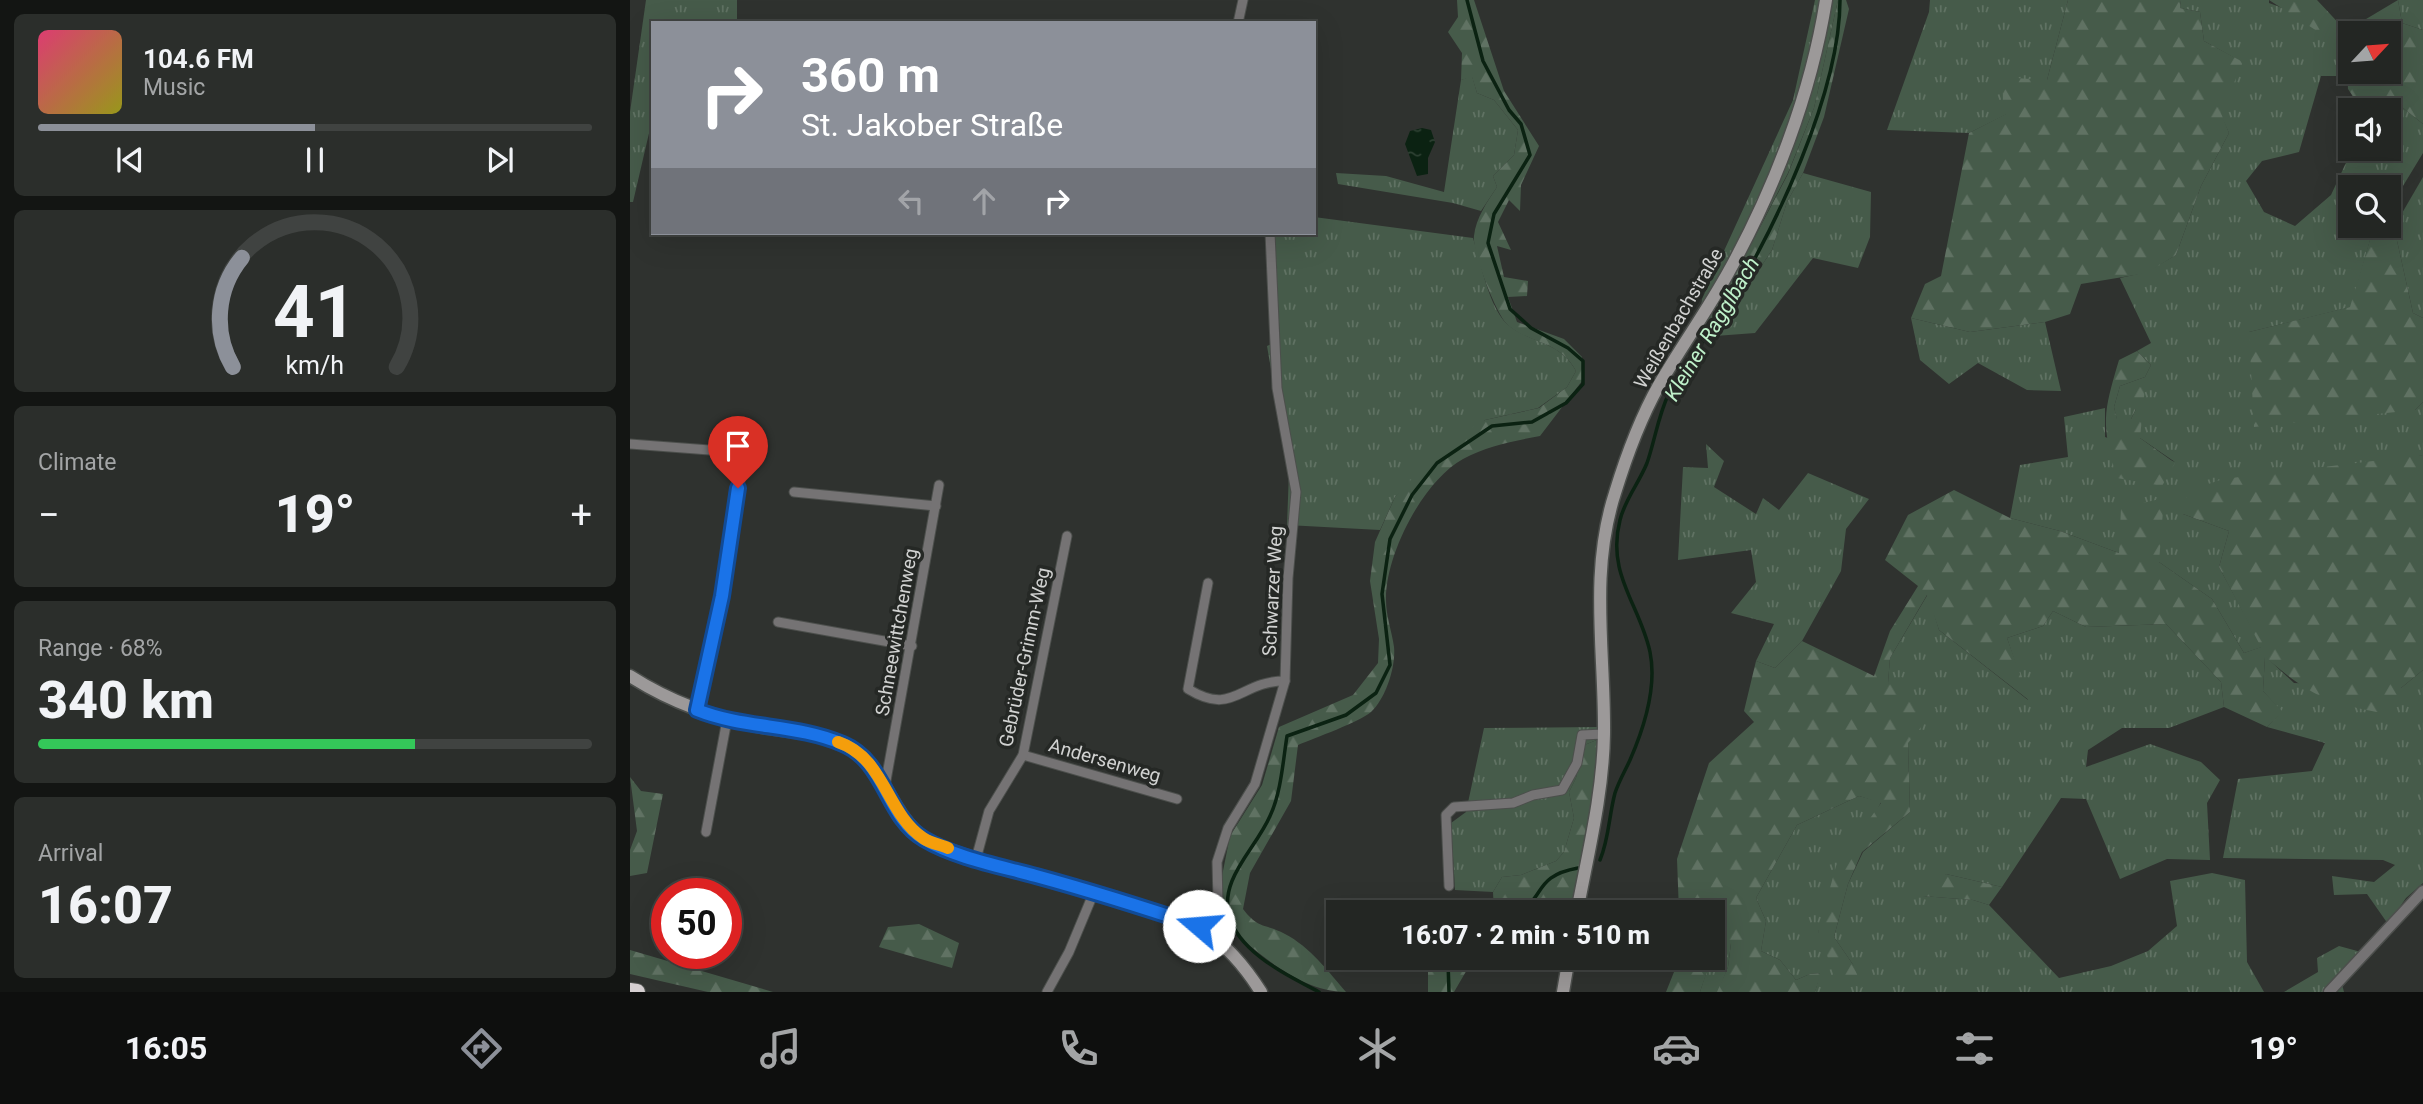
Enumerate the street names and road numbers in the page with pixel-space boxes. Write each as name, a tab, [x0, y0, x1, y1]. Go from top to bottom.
street label: Weißenbachstraße	[1629, 244, 1728, 393]
street label: Schwarzer Weg	[1258, 525, 1287, 657]
street label: Schneewittchenweg	[870, 547, 923, 718]
street label: Gebrüder-Grimm-Weg	[994, 565, 1055, 749]
street label: Andersenweg	[1046, 734, 1164, 787]

